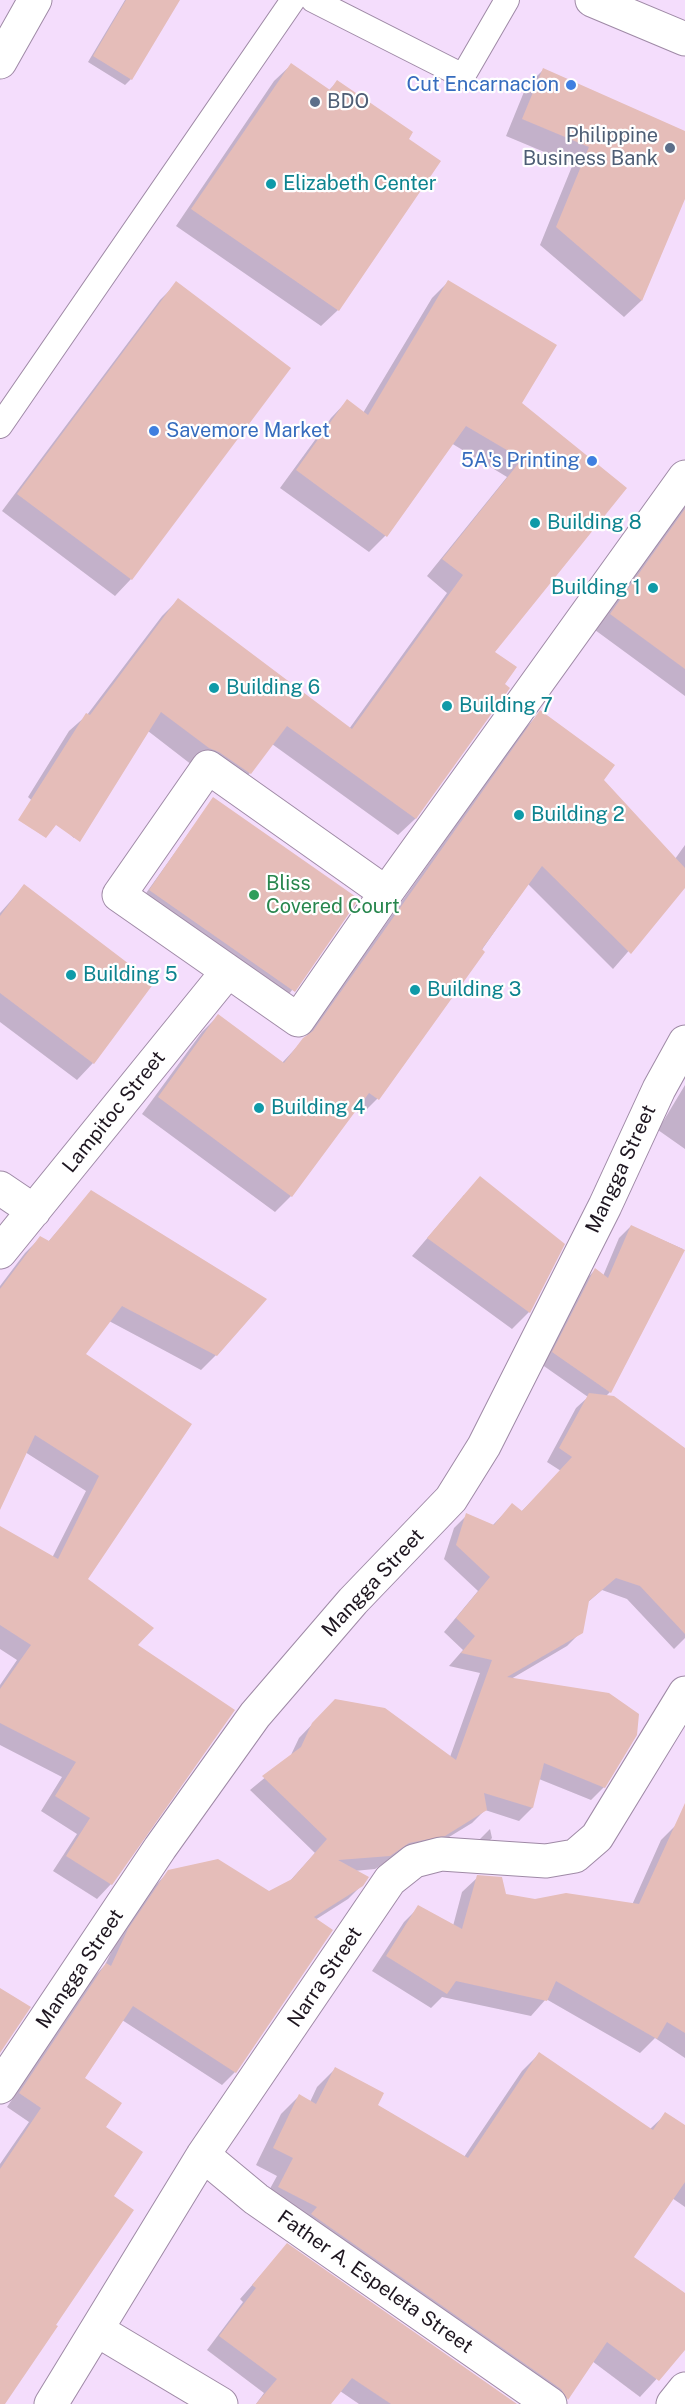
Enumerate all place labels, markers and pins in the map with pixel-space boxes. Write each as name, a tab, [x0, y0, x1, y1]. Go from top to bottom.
place label: Cut Encarnacion	[407, 73, 559, 97]
marker: Cut Encarnacion	[564, 78, 578, 92]
place label: BDO	[327, 90, 369, 114]
marker: BDO	[308, 95, 322, 109]
place label: Philippine Business Bank	[523, 124, 658, 171]
marker: Philippine Business Bank	[663, 141, 677, 155]
place label: Elizabeth Center	[283, 172, 437, 196]
marker: Elizabeth Center	[264, 177, 278, 191]
place label: Savemore Market	[166, 419, 330, 443]
marker: Savemore Market	[147, 424, 161, 438]
place label: 5A's Printing	[461, 449, 580, 473]
marker: 5A's Printing	[585, 454, 599, 468]
place label: Building 8	[547, 511, 642, 535]
marker: Building 8	[528, 516, 542, 530]
place label: Building 1	[551, 576, 641, 600]
marker: Building 1	[646, 581, 660, 595]
place label: Building 6	[226, 676, 320, 700]
marker: Building 6	[207, 681, 221, 695]
place label: Building 7	[459, 694, 553, 718]
marker: Building 7	[440, 699, 454, 713]
place label: Building 2	[531, 803, 625, 827]
marker: Building 2	[512, 808, 526, 822]
place label: Bliss Covered Court	[266, 872, 400, 919]
marker: Bliss Covered Court	[247, 888, 261, 902]
place label: Building 5	[83, 963, 178, 987]
marker: Building 5	[64, 968, 78, 982]
place label: Building 3	[427, 978, 521, 1002]
marker: Building 3	[408, 983, 422, 997]
place label: Building 4	[271, 1096, 365, 1120]
marker: Building 4	[252, 1101, 266, 1115]

